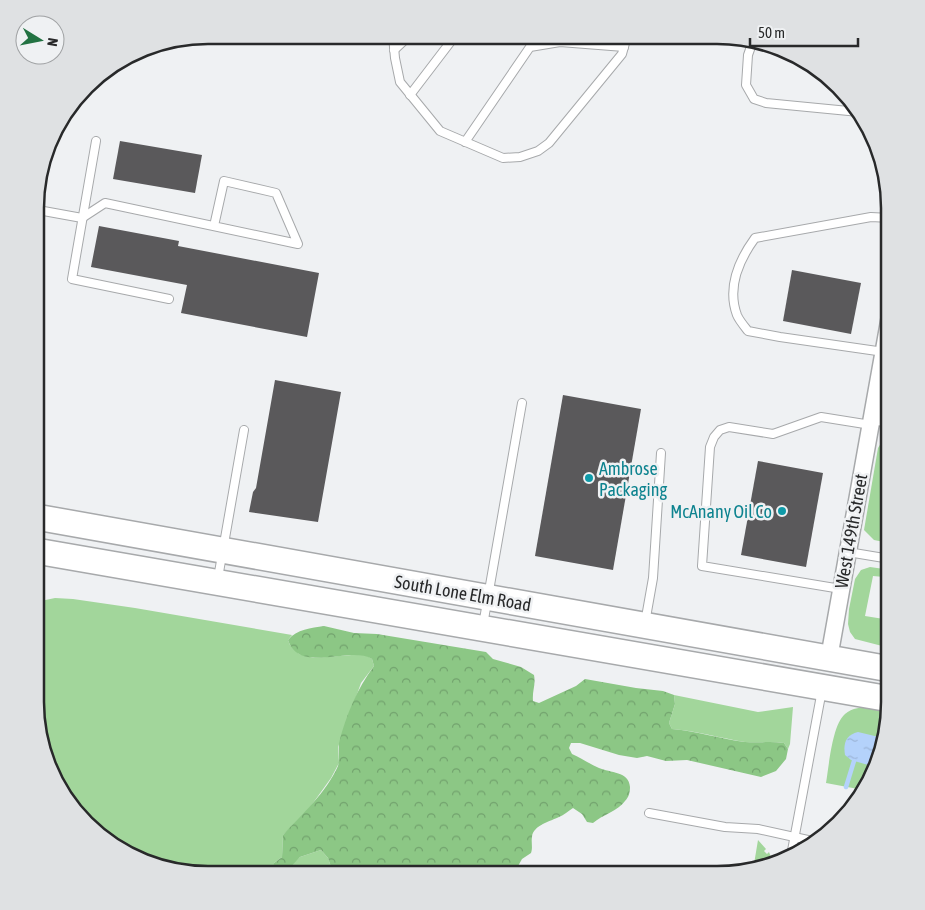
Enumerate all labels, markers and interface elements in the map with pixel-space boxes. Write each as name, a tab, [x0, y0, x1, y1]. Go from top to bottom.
north arrow	[15, 15, 65, 65]
scale bar	[750, 15, 858, 47]
text: 50 m	[758, 24, 785, 41]
text: N	[44, 37, 61, 48]
place label: Ambrose Packaging	[599, 458, 667, 500]
marker: Ambrose Packaging	[583, 472, 595, 484]
street label: West 149th Street	[831, 472, 871, 590]
place label: McAnany Oil Co	[670, 501, 772, 522]
marker: McAnany Oil Co	[776, 505, 788, 517]
street label: South Lone Elm Road	[393, 571, 533, 615]

